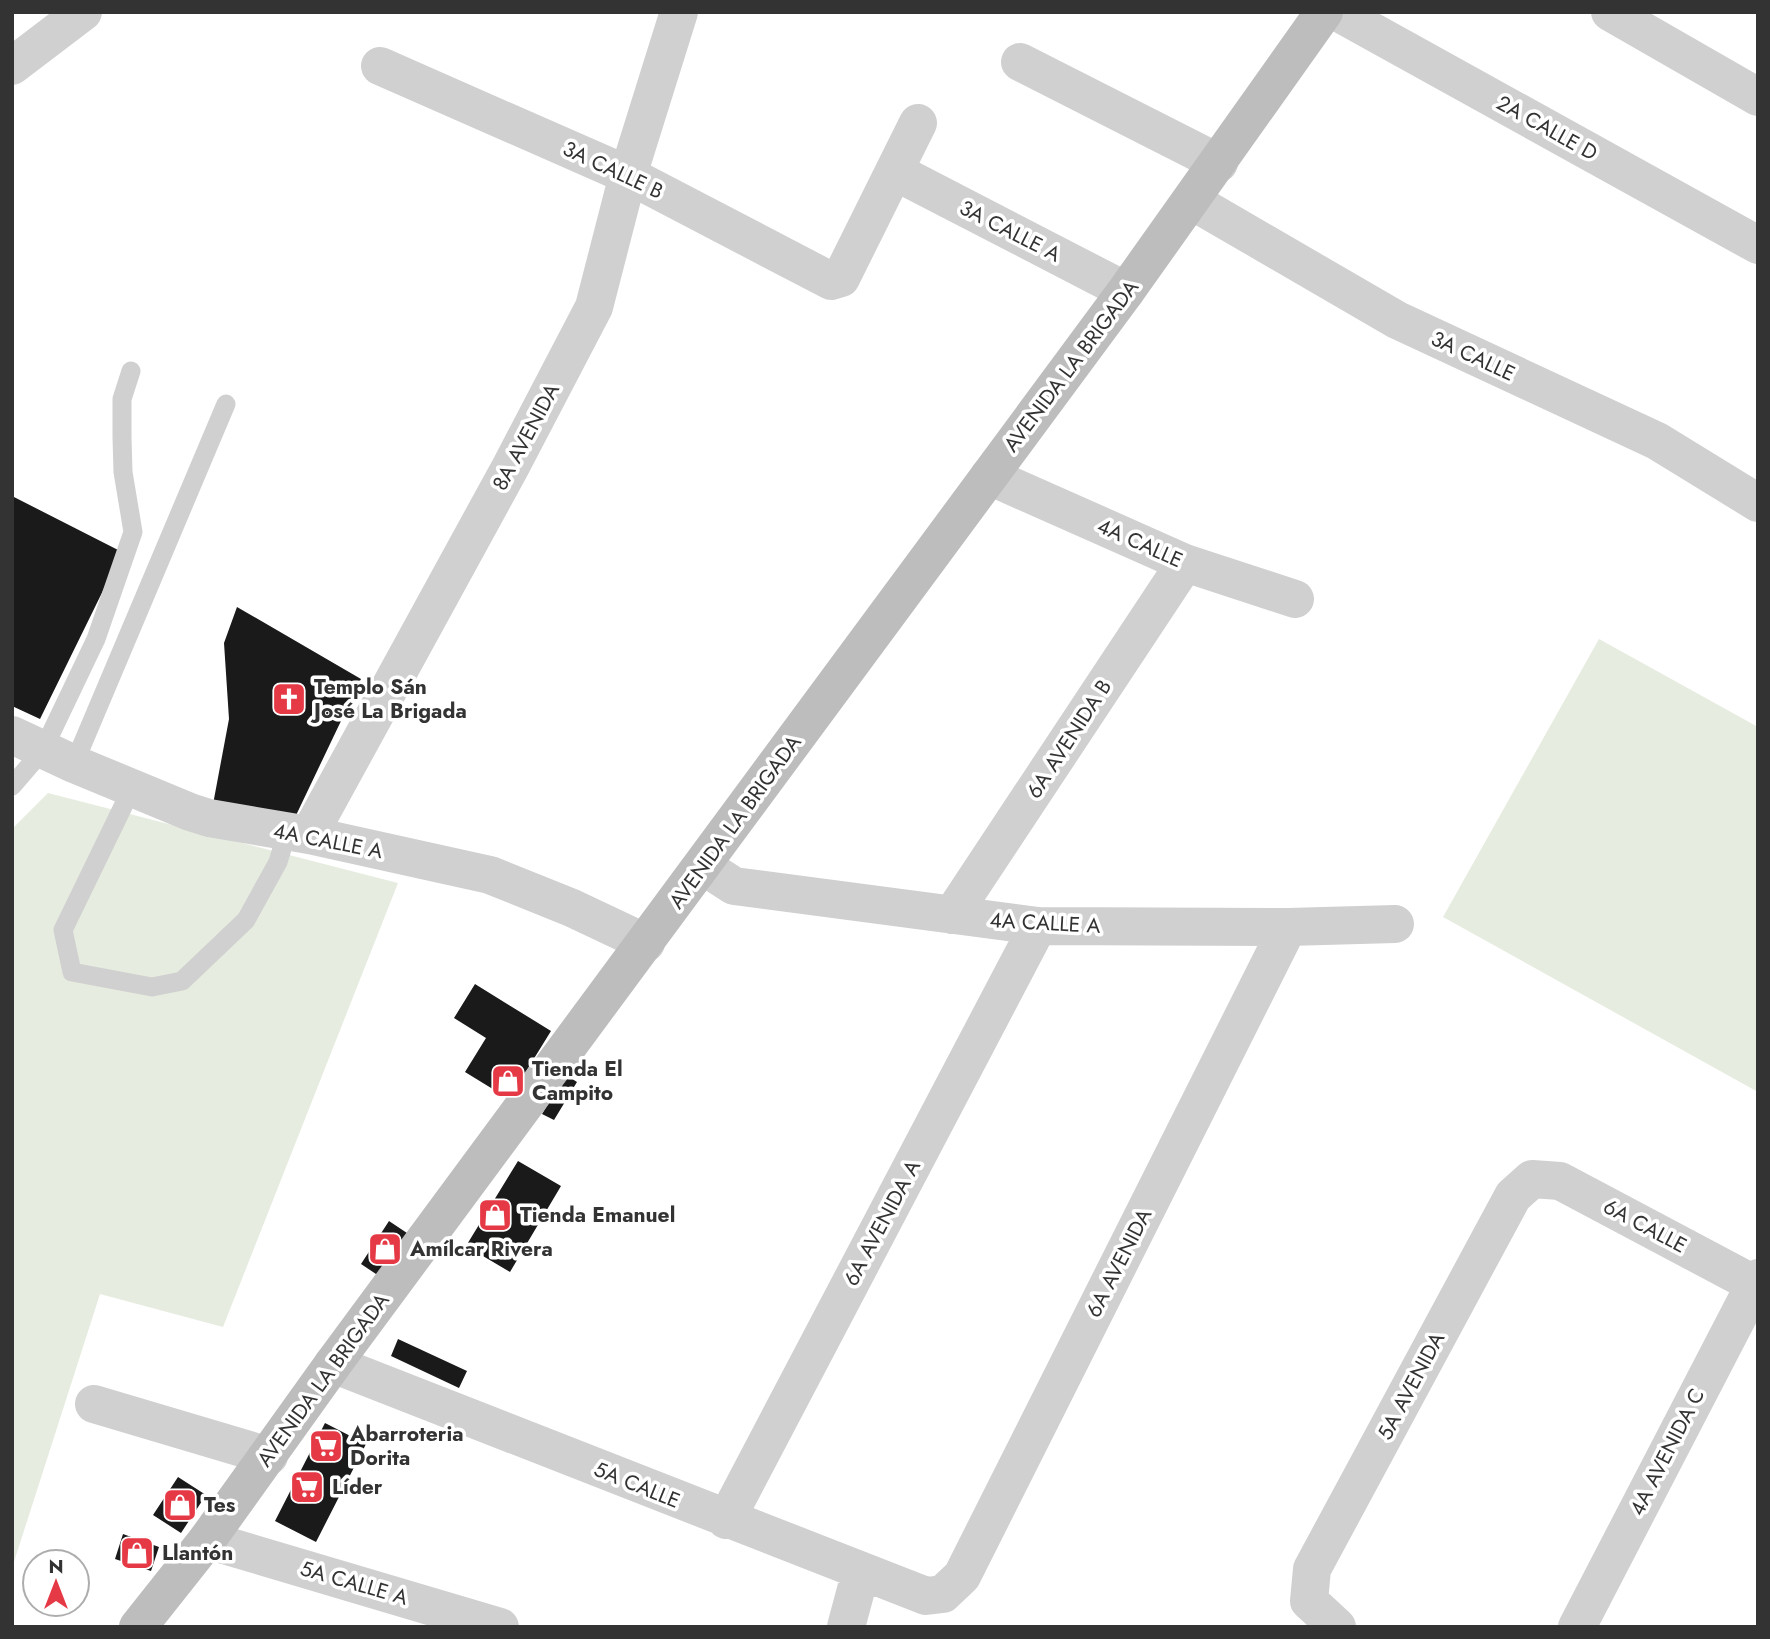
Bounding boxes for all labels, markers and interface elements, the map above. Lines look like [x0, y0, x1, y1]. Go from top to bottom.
street label: 2A CALLE D [1491, 88, 1603, 168]
street label: 3A CALLE B [558, 134, 668, 206]
street label: 3A CALLE A [954, 193, 1066, 269]
street label: AVENIDA LA BRIGADA [996, 274, 1146, 458]
street label: 3A CALLE [1426, 323, 1520, 389]
street label: 8A AVENIDA [485, 378, 567, 496]
street label: 4A CALLE [1092, 511, 1188, 575]
place label: Templo Sán José La Brigada [310, 672, 467, 726]
street label: 6A AVENIDA B [1019, 674, 1119, 804]
church icon: Templo Sán José La Brigada [270, 680, 308, 718]
street label: AVENIDA LA BRIGADA [662, 729, 808, 915]
street label: 4A CALLE A [271, 816, 385, 866]
street label: 4A CALLE A [989, 905, 1101, 941]
place label: Tienda El Campito [532, 1054, 623, 1108]
shop icon: Tienda El Campito [489, 1062, 527, 1100]
street label: 6A AVENIDA A [836, 1155, 928, 1291]
street label: 6A CALLE [1598, 1191, 1692, 1261]
shop icon: Tienda Emanuel [476, 1196, 514, 1234]
place label: Tienda Emanuel [520, 1200, 675, 1230]
street label: 6A AVENIDA [1079, 1203, 1159, 1323]
shop icon: Amílcar Rivera [366, 1230, 404, 1268]
place label: Amílcar Rivera [409, 1234, 553, 1264]
street label: AVENIDA LA BRIGADA [250, 1287, 396, 1473]
street label: 5A AVENIDA [1370, 1327, 1452, 1445]
street label: 4A AVENIDA C [1622, 1383, 1712, 1521]
place label: Abarroteria Dorita [349, 1419, 464, 1473]
supermarket icon: Abarroteria Dorita [307, 1427, 345, 1465]
street label: 5A CALLE [589, 1454, 685, 1516]
supermarket icon: Líder [288, 1468, 326, 1506]
place label: Líder [332, 1472, 383, 1502]
shop icon: Tes [161, 1486, 199, 1524]
place label: Tes [204, 1490, 236, 1520]
shop icon: Llantón [118, 1534, 156, 1572]
place label: Llantón [162, 1538, 233, 1568]
north arrow [21, 1548, 91, 1618]
text: N [48, 1553, 64, 1580]
street label: 5A CALLE A [297, 1553, 411, 1613]

